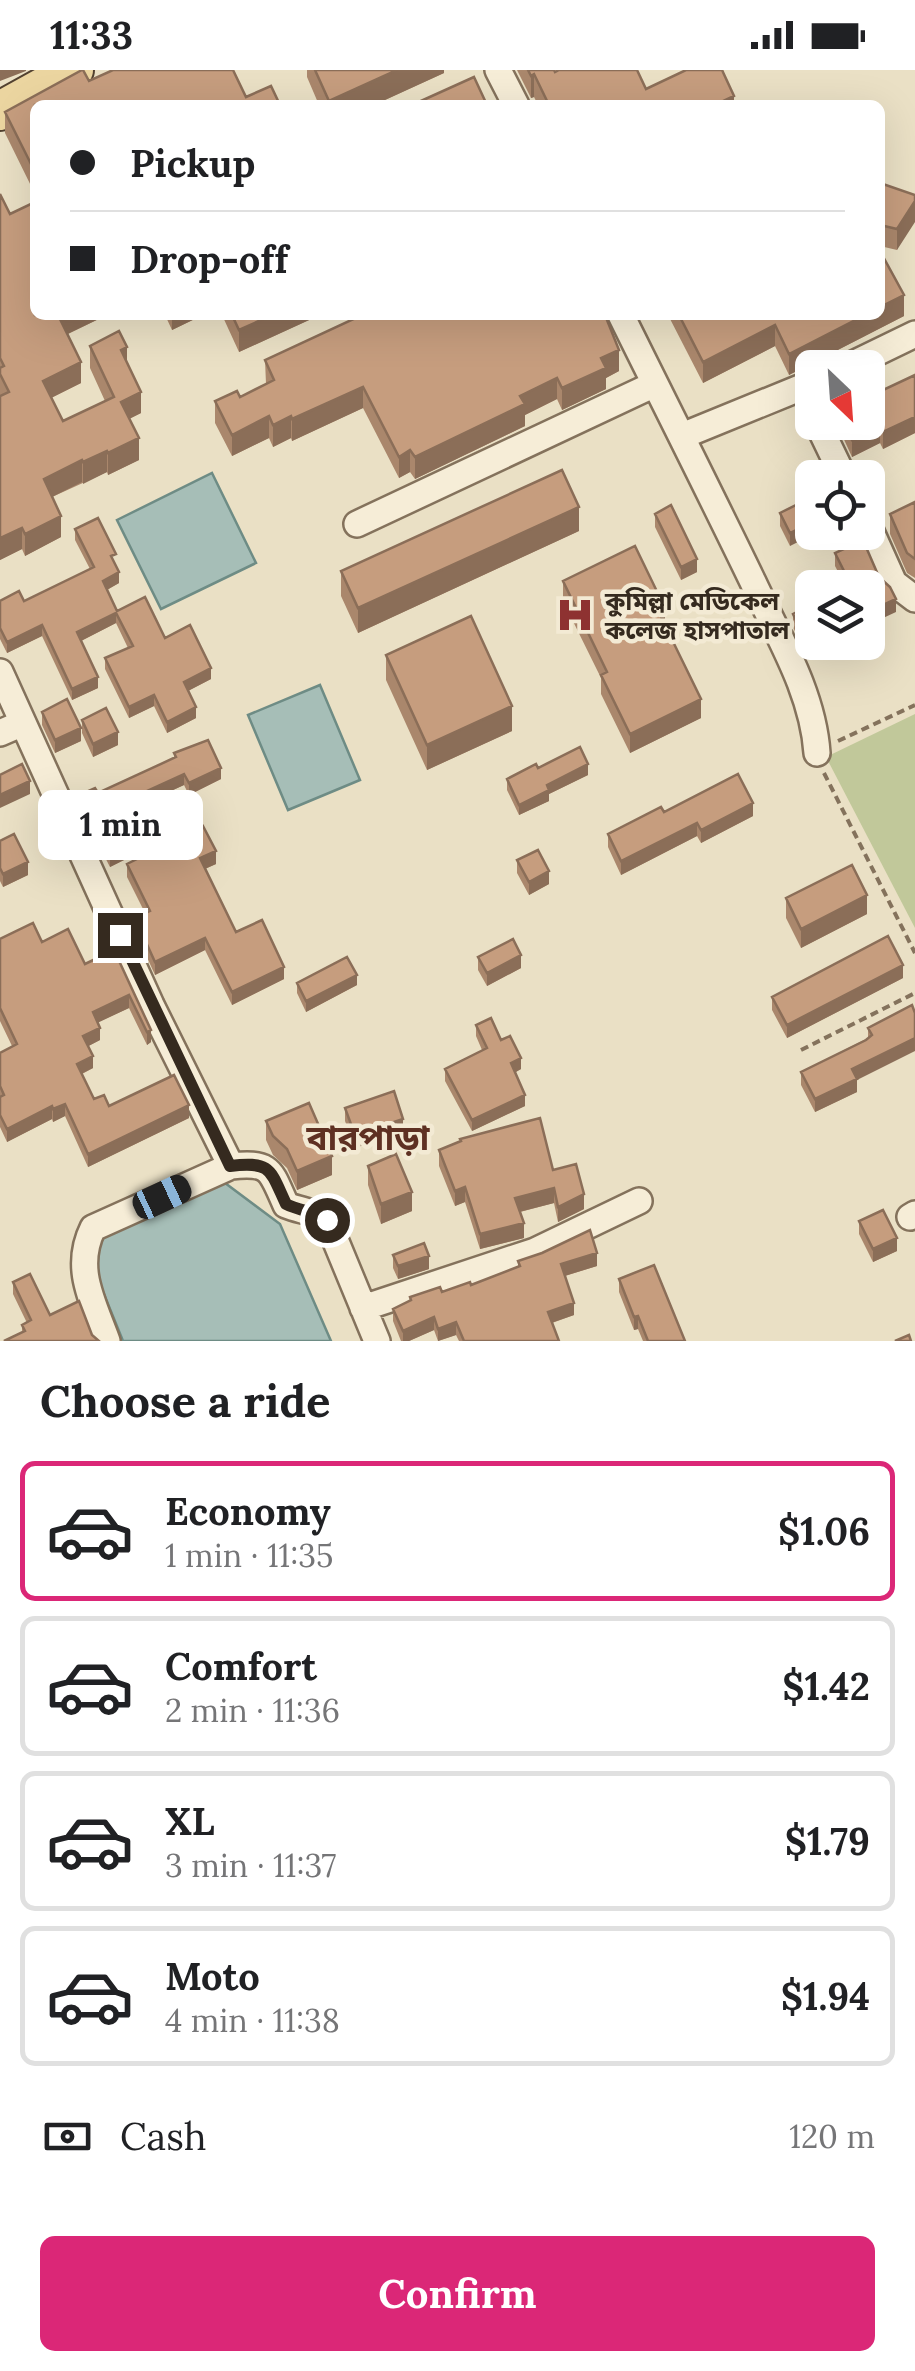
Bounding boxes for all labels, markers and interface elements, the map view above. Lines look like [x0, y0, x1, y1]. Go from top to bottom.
text: 11:33 [50, 11, 133, 59]
text: Pickup [130, 139, 255, 187]
text: Drop-off [130, 235, 288, 283]
north arrow [795, 350, 885, 440]
map controls [795, 350, 885, 660]
button: locate [795, 460, 885, 550]
button: layers [795, 570, 885, 660]
place label: কুমিল্লা মেডিকেল কলেজ হাসপাতাল [604, 585, 791, 646]
hospital icon: কুমিল্লা মেডিকেল কলেজ হাসপাতাল [554, 594, 596, 636]
callout: 1 min [38, 790, 202, 860]
text: 1 min [80, 804, 161, 845]
route end [98, 913, 143, 958]
district label: বারপাড়া [306, 1115, 431, 1160]
car [128, 1171, 196, 1223]
route start [305, 1198, 350, 1243]
text: Choose a ride [40, 1372, 330, 1429]
icon: car [45, 1486, 135, 1576]
text: Economy [165, 1487, 331, 1535]
text: $1.06 [778, 1507, 870, 1555]
text: 1 min · 11:35 [165, 1535, 333, 1576]
icon: car [45, 1641, 135, 1731]
text: Comfort [165, 1642, 317, 1690]
text: $1.42 [782, 1662, 870, 1710]
text: 2 min · 11:36 [165, 1690, 340, 1731]
icon: car [45, 1796, 135, 1886]
text: XL [165, 1797, 215, 1845]
text: $1.79 [785, 1817, 870, 1865]
text: 3 min · 11:37 [165, 1845, 336, 1886]
icon: car [45, 1951, 135, 2041]
text: Moto [165, 1952, 260, 2000]
text: $1.94 [781, 1972, 870, 2020]
text: 4 min · 11:38 [165, 2000, 340, 2041]
icon: cash [40, 2109, 95, 2164]
text: Cash [120, 2112, 207, 2160]
text: 120 m [789, 2116, 875, 2157]
button: Confirm [40, 2236, 875, 2351]

